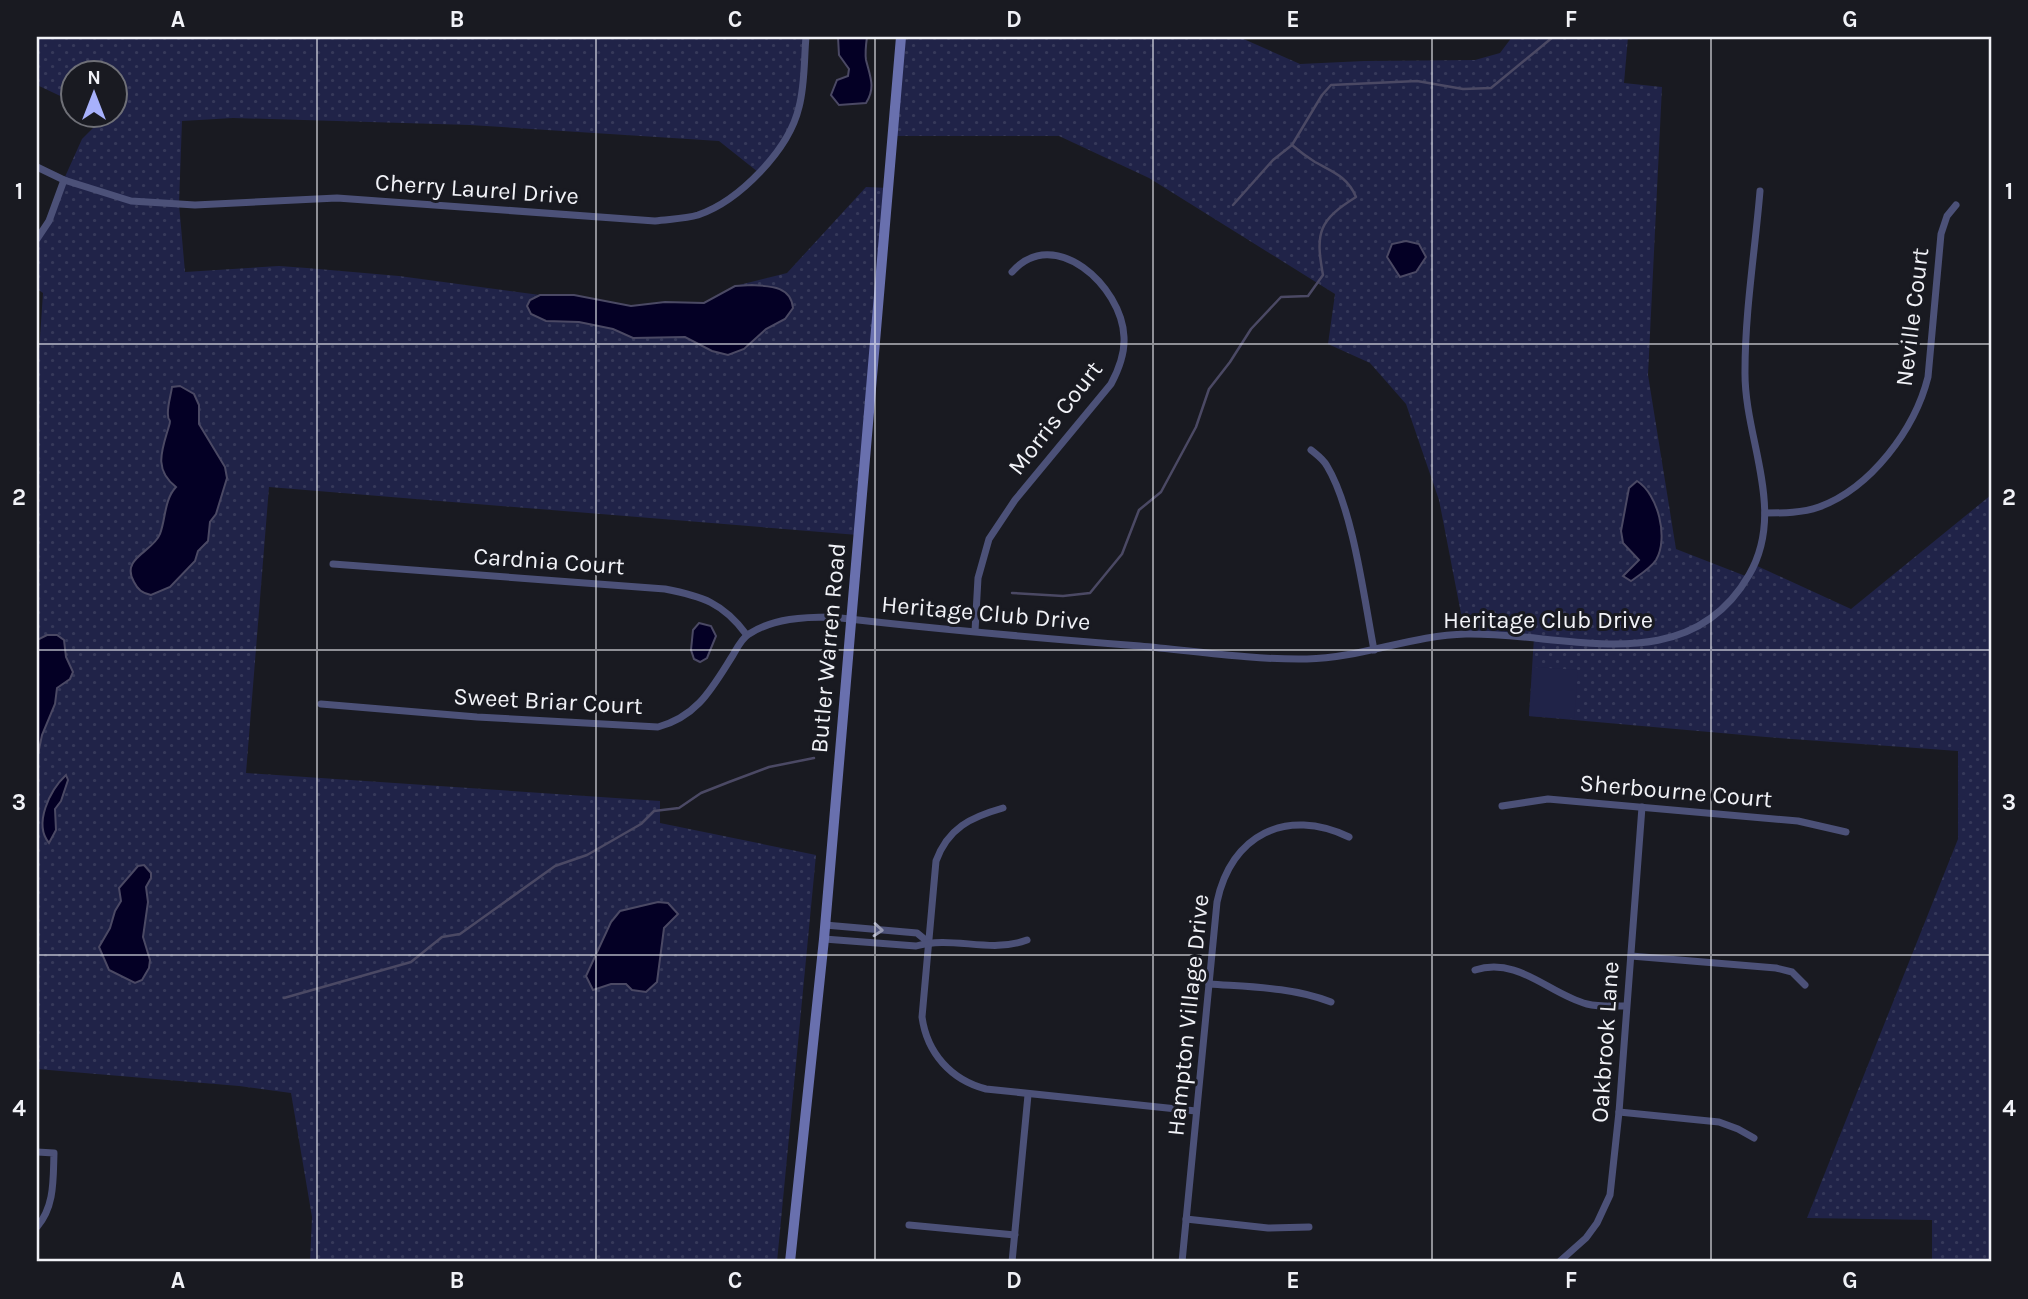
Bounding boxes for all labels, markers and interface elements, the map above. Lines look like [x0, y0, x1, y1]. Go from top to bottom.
text: A [171, 6, 185, 33]
text: B [450, 6, 464, 33]
text: C [728, 6, 742, 33]
text: D [1006, 6, 1022, 33]
text: E [1286, 6, 1300, 33]
text: F [1565, 6, 1577, 33]
text: G [1842, 6, 1858, 33]
north arrow [60, 60, 130, 130]
text: N [87, 67, 101, 89]
street label: Cherry Laurel Drive [374, 168, 580, 210]
text: 1 [15, 178, 23, 205]
text: 1 [2005, 178, 2013, 205]
street label: Neville Court [1890, 246, 1934, 388]
street label: Morris Court [1002, 356, 1108, 480]
text: 2 [12, 484, 26, 511]
text: 2 [2002, 484, 2016, 511]
street label: Cardnia Court [472, 542, 626, 580]
street label: Butler Warren Road [805, 542, 851, 754]
street label: Heritage Club Drive [880, 590, 1092, 636]
street label: Heritage Club Drive [1443, 606, 1653, 634]
street label: Sweet Briar Court [453, 682, 643, 720]
street label: Sherbourne Court [1579, 769, 1773, 813]
text: 3 [12, 789, 26, 816]
text: 3 [2002, 789, 2016, 816]
street label: Hampton Village Drive [1161, 893, 1215, 1137]
one-way arrow [873, 922, 884, 937]
street label: Oakbrook Lane [1585, 960, 1625, 1124]
text: 4 [12, 1095, 26, 1122]
text: 4 [2002, 1095, 2016, 1122]
text: A [171, 1267, 185, 1294]
text: B [450, 1267, 464, 1294]
text: C [728, 1267, 742, 1294]
text: D [1006, 1267, 1022, 1294]
text: E [1286, 1267, 1300, 1294]
text: F [1565, 1267, 1577, 1294]
text: G [1842, 1267, 1858, 1294]

